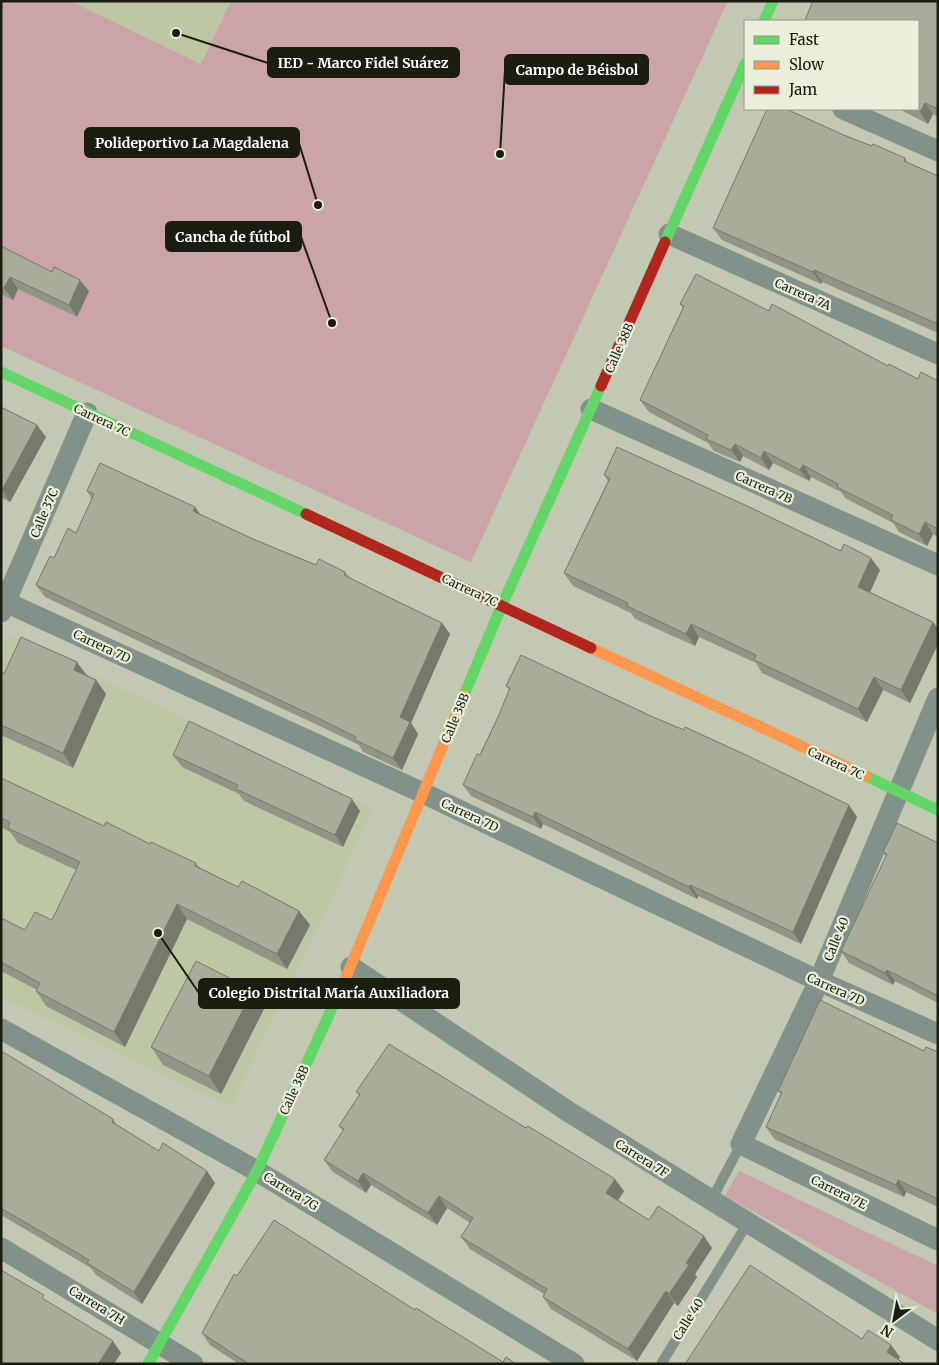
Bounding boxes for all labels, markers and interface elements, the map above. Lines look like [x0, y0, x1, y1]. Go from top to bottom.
legend [744, 20, 919, 110]
text: Fast [789, 30, 819, 49]
callout: IED - Marco Fidel Suárez [268, 48, 459, 77]
text: IED - Marco Fidel Suárez [277, 54, 449, 72]
callout: Campo de Béisbol [505, 55, 648, 84]
text: Slow [789, 55, 824, 74]
text: Campo de Béisbol [516, 61, 639, 79]
text: Jam [788, 80, 817, 99]
callout: Polideportivo La Magdalena [85, 128, 299, 157]
text: Polideportivo La Magdalena [95, 134, 289, 152]
callout: Cancha de fútbol [166, 222, 301, 251]
text: Cancha de fútbol [175, 228, 291, 246]
street label: Carrera 7A [773, 275, 834, 313]
street label: Calle 38B [601, 321, 637, 375]
street label: Carrera 7C [72, 400, 133, 440]
street label: Carrera 7B [733, 468, 795, 506]
street label: Calle 37C [27, 486, 61, 540]
street label: Carrera 7C [440, 570, 501, 610]
street label: Carrera 7D [71, 626, 133, 666]
street label: Calle 38B [438, 691, 472, 745]
street label: Carrera 7C [806, 743, 867, 783]
street label: Carrera 7D [439, 795, 501, 835]
street label: Calle 40 [820, 915, 852, 963]
street label: Carrera 7D [805, 970, 867, 1008]
callout: Colegio Distrital María Auxiliadora [199, 979, 459, 1008]
text: Colegio Distrital María Auxiliadora [209, 984, 449, 1002]
street label: Calle 38B [276, 1063, 312, 1117]
street label: Carrera 7F [613, 1136, 672, 1181]
street label: Carrera 7G [261, 1169, 321, 1213]
street label: Carrera 7E [809, 1172, 870, 1212]
street label: Carrera 7H [66, 1283, 128, 1328]
street label: Calle 40 [669, 1295, 707, 1342]
north arrow [869, 1295, 919, 1345]
text: N [878, 1320, 897, 1342]

